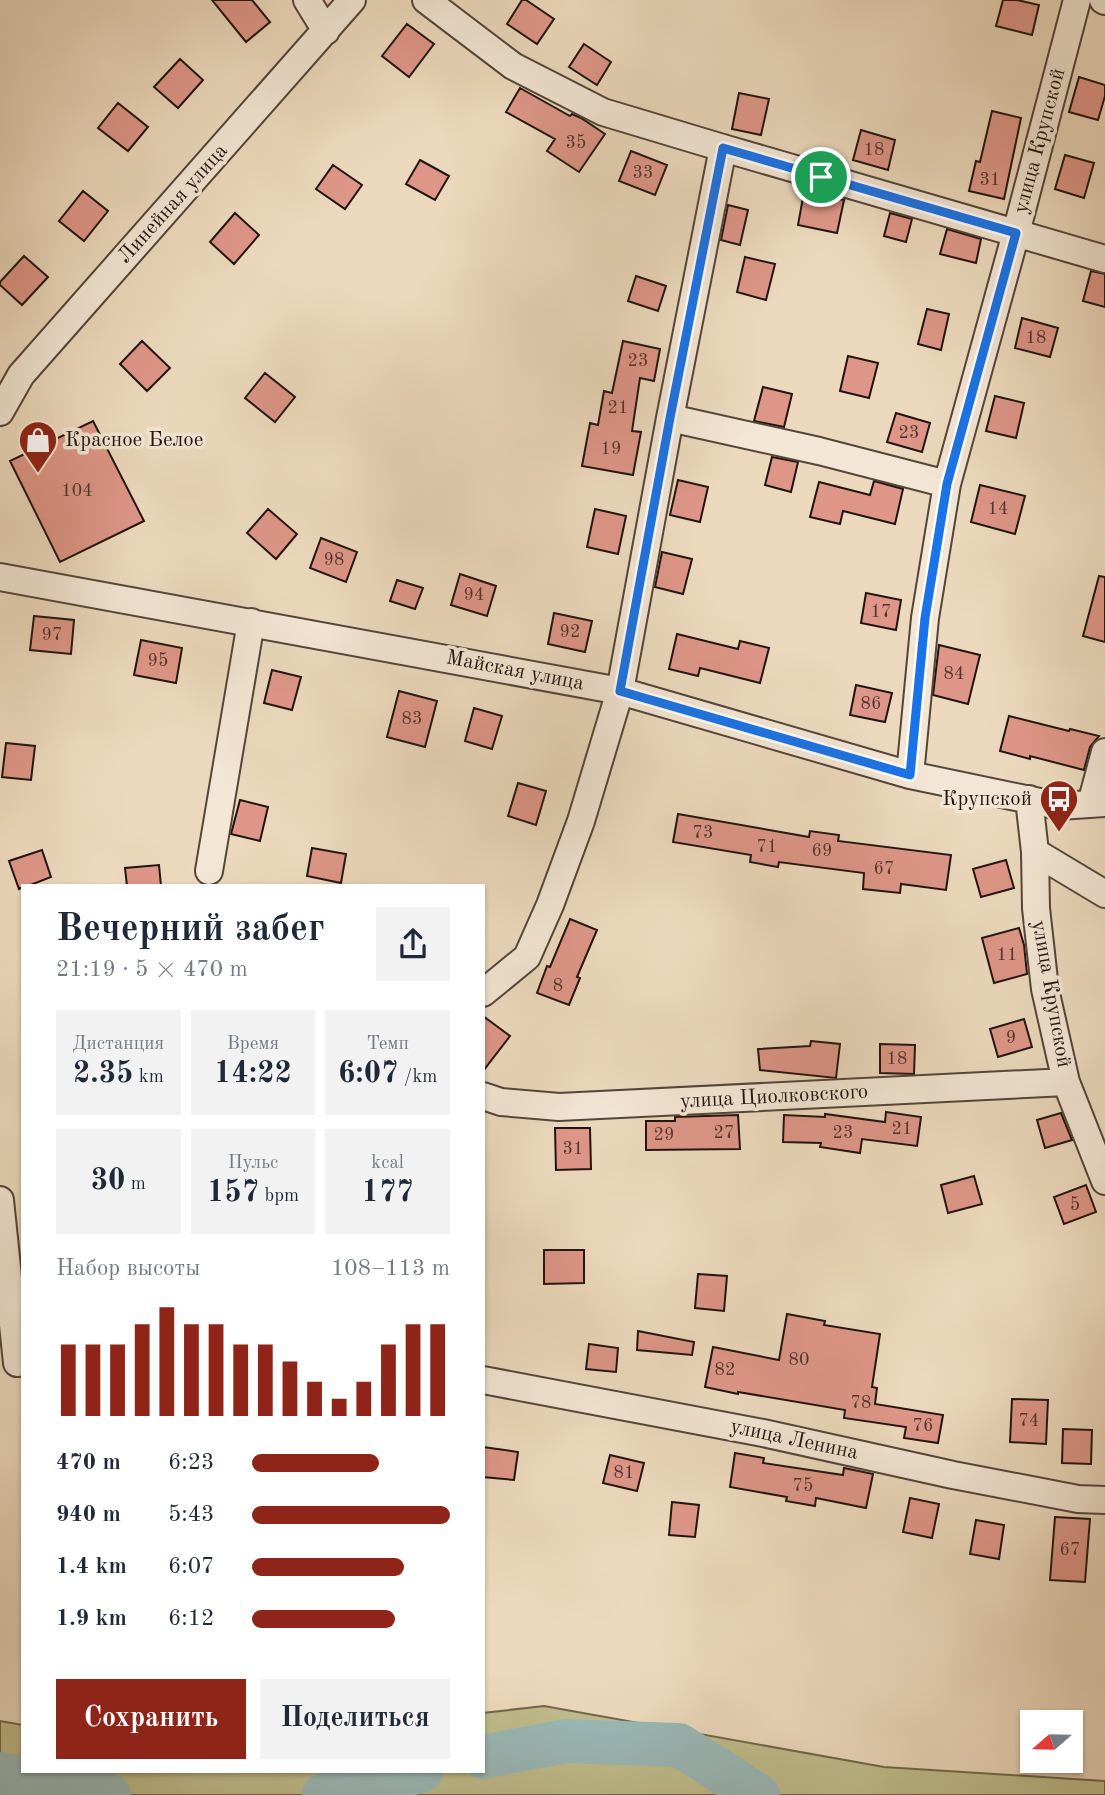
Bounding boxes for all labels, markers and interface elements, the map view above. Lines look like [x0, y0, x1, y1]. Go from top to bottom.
street label: улица Крупской [1011, 66, 1069, 216]
house number: 35 [566, 134, 586, 152]
street label: Линейная улица [114, 140, 232, 268]
house number: 18 [864, 141, 884, 159]
pin [791, 147, 851, 207]
icon: arrive [802, 158, 840, 196]
house number: 33 [633, 164, 653, 182]
house number: 31 [980, 171, 1000, 189]
house number: 18 [1026, 329, 1046, 347]
house number: 23 [628, 352, 648, 370]
house number: 21 [608, 399, 628, 417]
shop icon: Красное Белое [17, 419, 59, 474]
house number: 23 [899, 424, 919, 442]
place label: Красное Белое [65, 430, 203, 451]
house number: 19 [601, 440, 621, 458]
house number: 104 [61, 482, 93, 500]
house number: 14 [988, 500, 1008, 518]
house number: 98 [324, 551, 344, 569]
house number: 94 [464, 586, 484, 604]
house number: 17 [871, 603, 891, 621]
house number: 92 [560, 623, 580, 641]
house number: 97 [42, 626, 62, 644]
street label: Майская улица [444, 647, 586, 695]
house number: 95 [148, 652, 168, 670]
house number: 84 [944, 665, 964, 683]
house number: 86 [861, 695, 881, 713]
house number: 83 [402, 710, 422, 728]
bus stop icon: Крупской [1038, 778, 1080, 833]
place label: Крупской [942, 789, 1032, 810]
house number: 73 [693, 824, 713, 842]
house number: 71 [757, 838, 777, 856]
house number: 69 [812, 842, 832, 860]
house number: 67 [874, 860, 894, 878]
button: share [376, 907, 450, 981]
text: Вечерний забег [56, 911, 325, 949]
street label: улица Крупской [1028, 919, 1074, 1069]
house number: 11 [997, 946, 1017, 964]
text: 21:19 · 5 × 470 m [56, 958, 248, 981]
house number: 8 [553, 977, 563, 995]
house number: 9 [1006, 1029, 1016, 1047]
text: Дистанция [72, 1035, 164, 1054]
text: Время [227, 1035, 279, 1054]
text: Темп [366, 1035, 409, 1054]
house number: 18 [887, 1050, 907, 1068]
text: 2.35 [73, 1059, 133, 1089]
text: 14:22 [214, 1059, 292, 1089]
text: 6:07 [338, 1059, 399, 1089]
text: km [133, 1068, 164, 1087]
text: /km [399, 1068, 437, 1087]
street label: улица Циолковского [679, 1082, 869, 1112]
house number: 21 [892, 1120, 912, 1138]
house number: 27 [714, 1124, 734, 1142]
house number: 23 [833, 1124, 853, 1142]
house number: 29 [654, 1126, 674, 1144]
house number: 31 [563, 1140, 583, 1158]
text: Пульс [228, 1154, 278, 1173]
text: kcal [371, 1154, 404, 1173]
text: 30 [91, 1166, 126, 1196]
text: m [126, 1175, 146, 1194]
text: 157 [207, 1178, 259, 1208]
text: 177 [362, 1178, 414, 1208]
text: bpm [259, 1187, 299, 1206]
house number: 5 [1070, 1196, 1080, 1214]
text: Набор высоты [56, 1257, 200, 1280]
text: 108–113 m [331, 1257, 450, 1280]
house number: 80 [789, 1351, 809, 1369]
house number: 82 [715, 1361, 735, 1379]
house number: 78 [851, 1394, 871, 1412]
house number: 74 [1019, 1412, 1039, 1430]
street label: улица Ленина [728, 1416, 860, 1464]
house number: 76 [913, 1417, 933, 1435]
text: 470 m [56, 1451, 121, 1474]
text: 6:23 [168, 1451, 214, 1474]
house number: 81 [614, 1464, 634, 1482]
house number: 75 [793, 1477, 813, 1495]
text: 940 m [56, 1503, 121, 1526]
text: 5:43 [168, 1503, 214, 1526]
house number: 67 [1060, 1541, 1080, 1559]
text: 1.4 km [56, 1555, 127, 1578]
text: 6:07 [168, 1555, 214, 1578]
text: 1.9 km [56, 1607, 127, 1630]
text: 6:12 [168, 1607, 214, 1630]
button: Сохранить [56, 1679, 246, 1759]
button: Поделиться [260, 1679, 450, 1759]
north arrow [1020, 1710, 1083, 1773]
map controls [1020, 1710, 1083, 1773]

